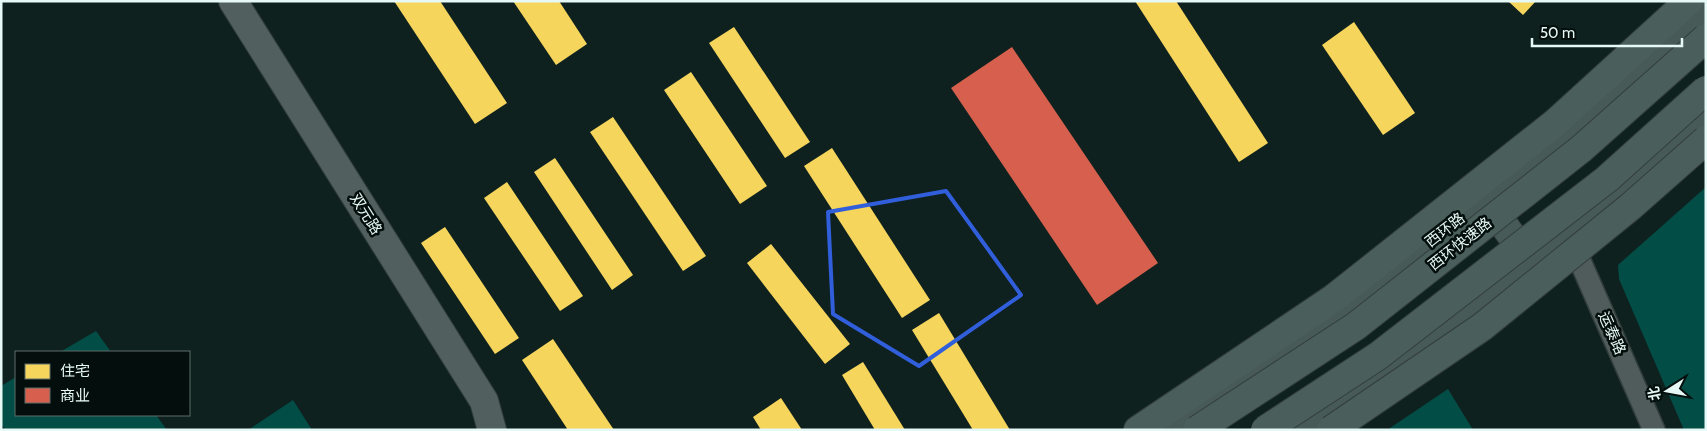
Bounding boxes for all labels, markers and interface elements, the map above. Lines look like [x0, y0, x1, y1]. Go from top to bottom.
scale bar [1532, 15, 1682, 47]
text: 50 m [1540, 24, 1575, 42]
street label: 双元路 [346, 190, 386, 238]
street label: 西环路 [1422, 209, 1468, 251]
street label: 西环快速路 [1425, 214, 1495, 274]
street label: 运泰路 [1595, 309, 1629, 357]
legend [15, 351, 190, 416]
text: 住宅 [60, 362, 90, 380]
north arrow [1642, 366, 1692, 416]
text: 北 [1644, 385, 1664, 402]
text: 商业 [60, 387, 90, 405]

